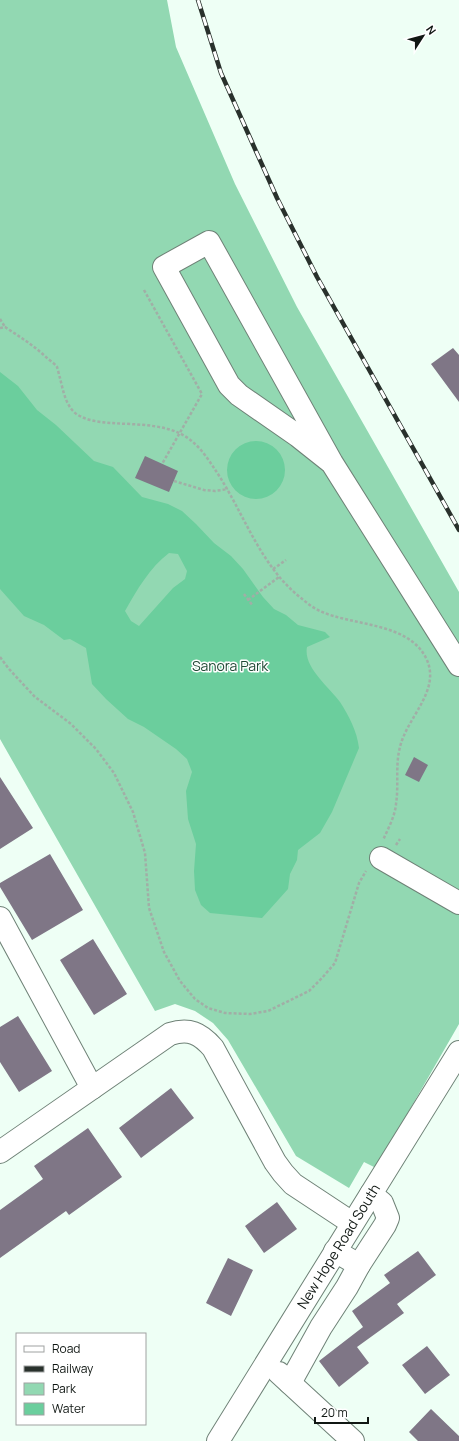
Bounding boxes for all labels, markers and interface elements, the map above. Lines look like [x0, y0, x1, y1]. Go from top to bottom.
north arrow [403, 16, 443, 56]
text: N [423, 22, 440, 38]
park label: Sanora Park [192, 656, 269, 675]
street label: New Hope Road South [292, 1180, 384, 1312]
legend [16, 1333, 146, 1425]
text: Road [52, 1340, 80, 1357]
text: Railway [52, 1360, 94, 1377]
text: Park [52, 1380, 77, 1397]
scale bar [315, 1399, 368, 1425]
text: Water [52, 1400, 86, 1417]
text: 20 m [321, 1404, 348, 1421]

